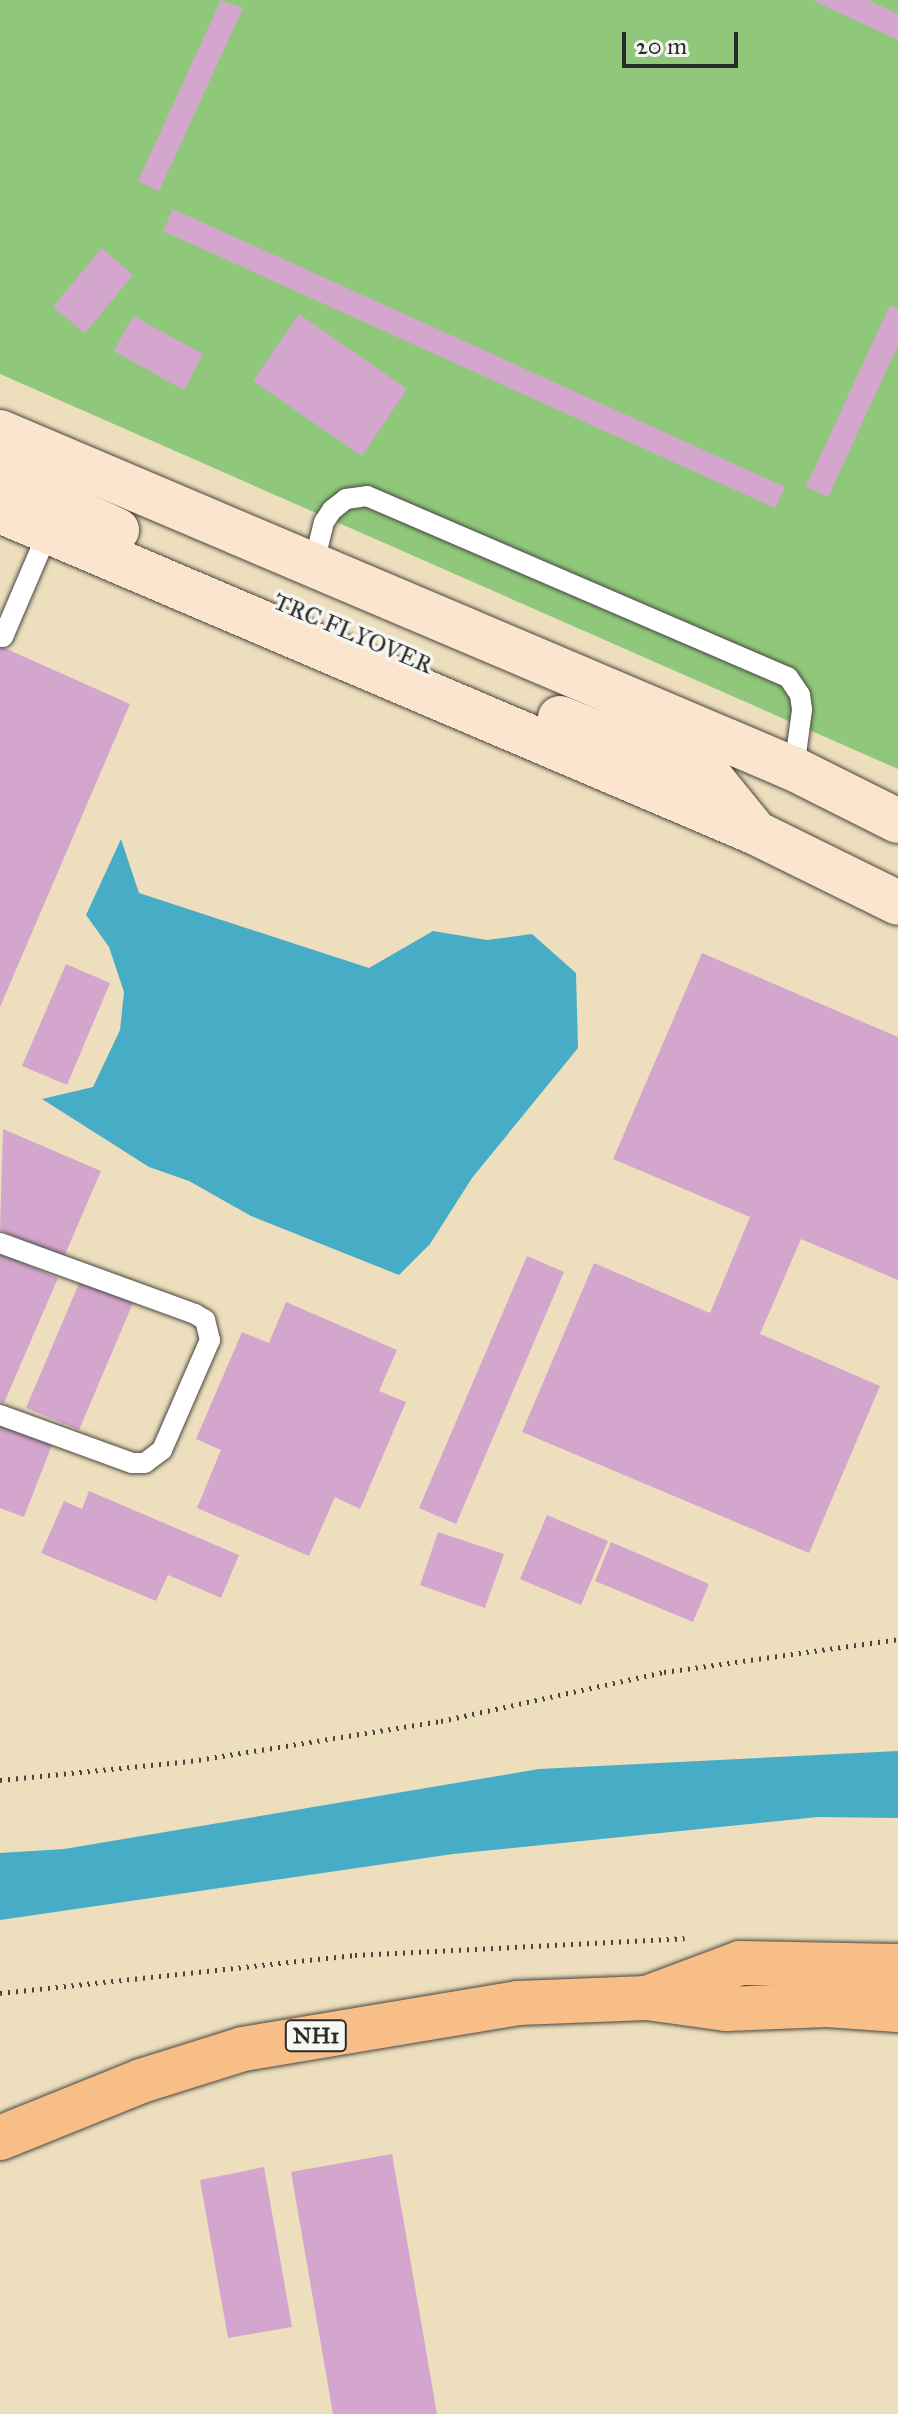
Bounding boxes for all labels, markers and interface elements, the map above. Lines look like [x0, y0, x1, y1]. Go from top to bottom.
scale bar [626, 16, 742, 66]
text: 20 m [636, 31, 687, 61]
street label: TRC FLYOVER [269, 587, 437, 681]
road number: NH1 [284, 2018, 348, 2054]

